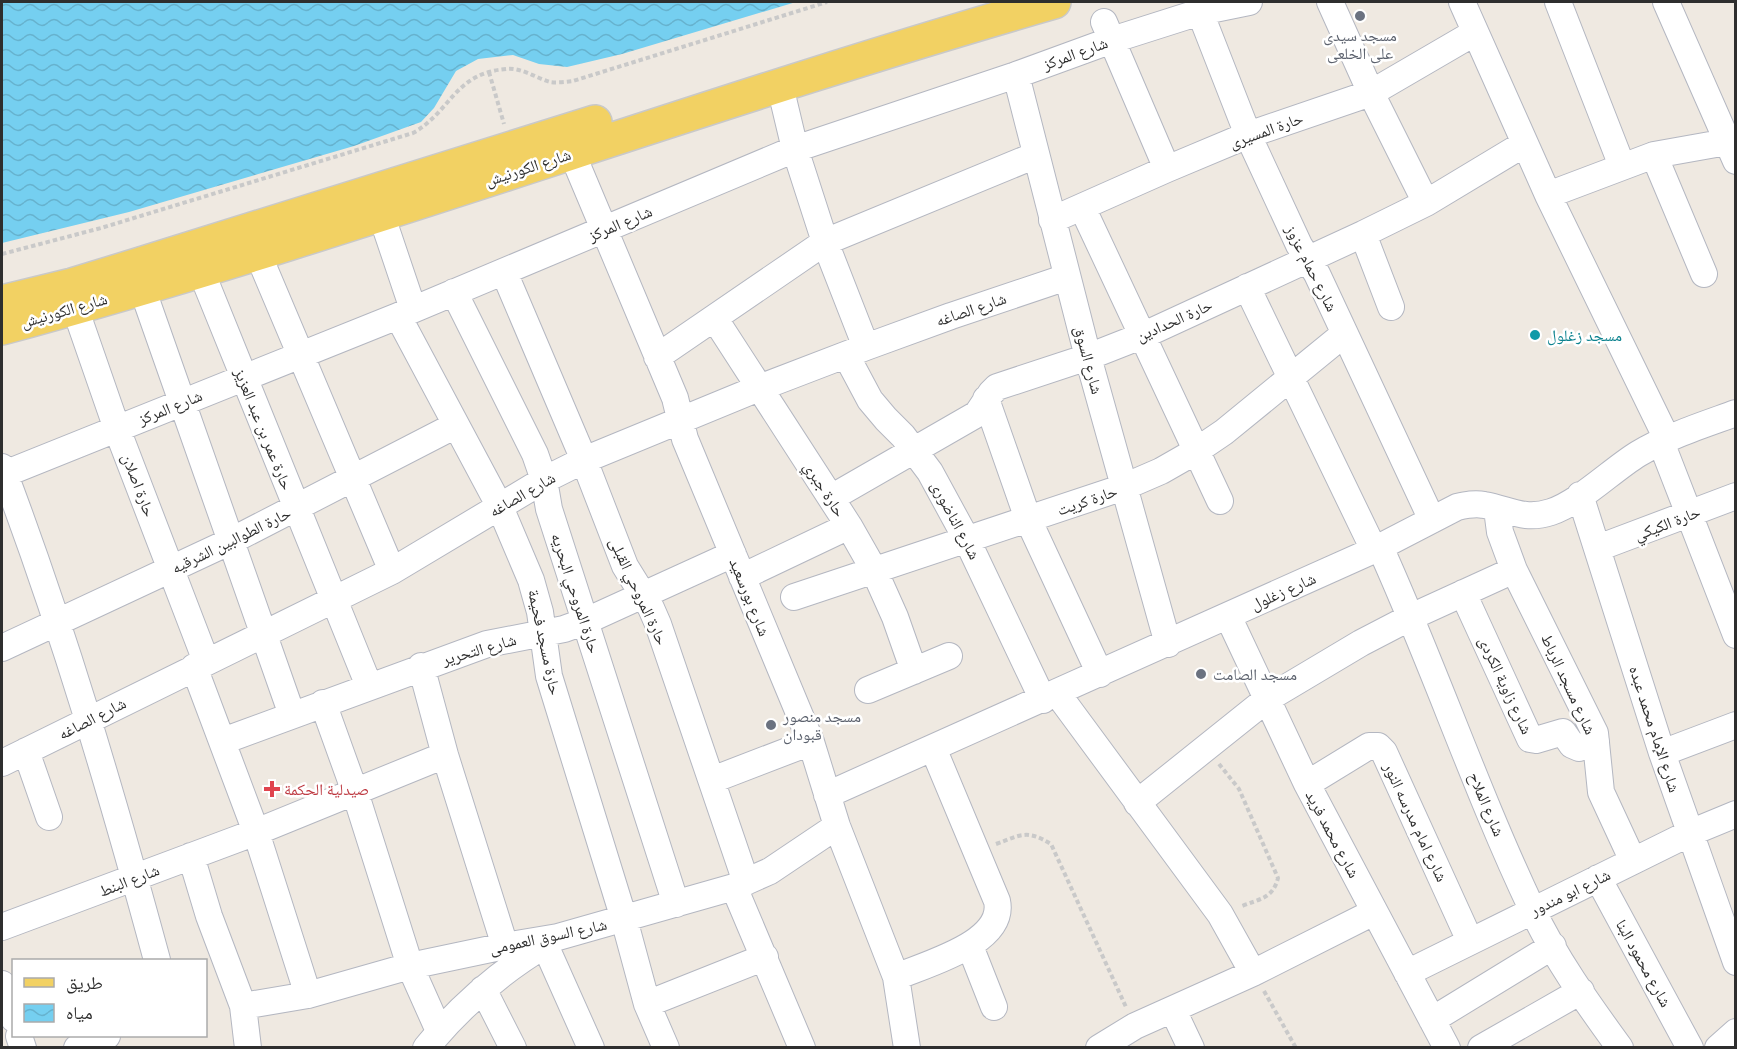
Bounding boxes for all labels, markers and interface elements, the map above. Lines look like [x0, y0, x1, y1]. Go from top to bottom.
marker: مسجد سيدى على الخلعى [1353, 9, 1367, 23]
place label: مسجد سيدى على الخلعى [1323, 25, 1397, 64]
street label: شارع المركز [1039, 32, 1111, 75]
street label: حارة المسيرى [1226, 107, 1306, 154]
street label: شارع الكورنيش [483, 144, 574, 191]
street label: شارع المركز [584, 201, 655, 247]
street label: شارع حمام عزوز [1280, 220, 1342, 315]
street label: شارع الكورنيش [19, 288, 110, 333]
street label: شارع الصاغه [933, 288, 1009, 331]
street label: حارة الحدادين [1133, 294, 1216, 347]
street label: شارع السوق [1069, 324, 1108, 397]
place label: مسجد زغلول [1547, 325, 1622, 346]
marker: مسجد زغلول [1528, 328, 1542, 342]
street label: حارة عمر بن عبد العزيز [229, 364, 298, 493]
street label: شارع المركز [134, 385, 205, 430]
street label: حارة اصلان [117, 450, 160, 520]
street label: حارة جبري [797, 458, 850, 522]
street label: شارع الصاغه [485, 467, 559, 522]
street label: شارع الناضورى [926, 477, 985, 563]
street label: حارة كريت [1054, 480, 1120, 520]
street label: حارة الكيكي [1631, 501, 1704, 548]
street label: حارة الطوالبين الشرقيه [168, 502, 294, 578]
street label: حارة المروحي البحريه [544, 530, 605, 657]
street label: حارة المروحي القبلى [603, 534, 673, 649]
street label: شارع بورسعيد [724, 555, 775, 639]
street label: شارع زغلول [1247, 568, 1319, 615]
street label: حارة مسجد فحيمة [524, 587, 566, 697]
street label: شارع التحرير [439, 629, 519, 670]
street label: شارع مسجد الرباط [1536, 631, 1601, 738]
street label: شارع زاوية الكردى [1474, 633, 1537, 738]
street label: شارع الإمام محمد عبده [1624, 663, 1685, 795]
place label: مسجد الصامت [1213, 664, 1297, 684]
marker: مسجد الصامت [1194, 667, 1208, 681]
street label: شارع الصاغه [55, 692, 130, 744]
place label: مسجد منصور قبودان [782, 706, 861, 745]
marker: مسجد منصور قبودان [764, 718, 778, 732]
street label: شارع امام مدرسه النور [1378, 758, 1452, 885]
street label: شارع الملاح [1464, 769, 1509, 840]
place label: صيدلية الحكمة [284, 779, 369, 799]
marker: صيدلية الحكمة [265, 782, 279, 796]
street label: شارع محمد فريد [1301, 787, 1364, 882]
street label: شارع البنط [96, 859, 162, 902]
street label: شارع ابو مندور [1526, 864, 1614, 921]
street label: شارع السوق العمومى [487, 914, 609, 959]
street label: شارع محمود البنا [1611, 916, 1676, 1011]
legend [12, 959, 207, 1037]
text: طريق [66, 971, 103, 994]
text: مياه [66, 1001, 93, 1024]

